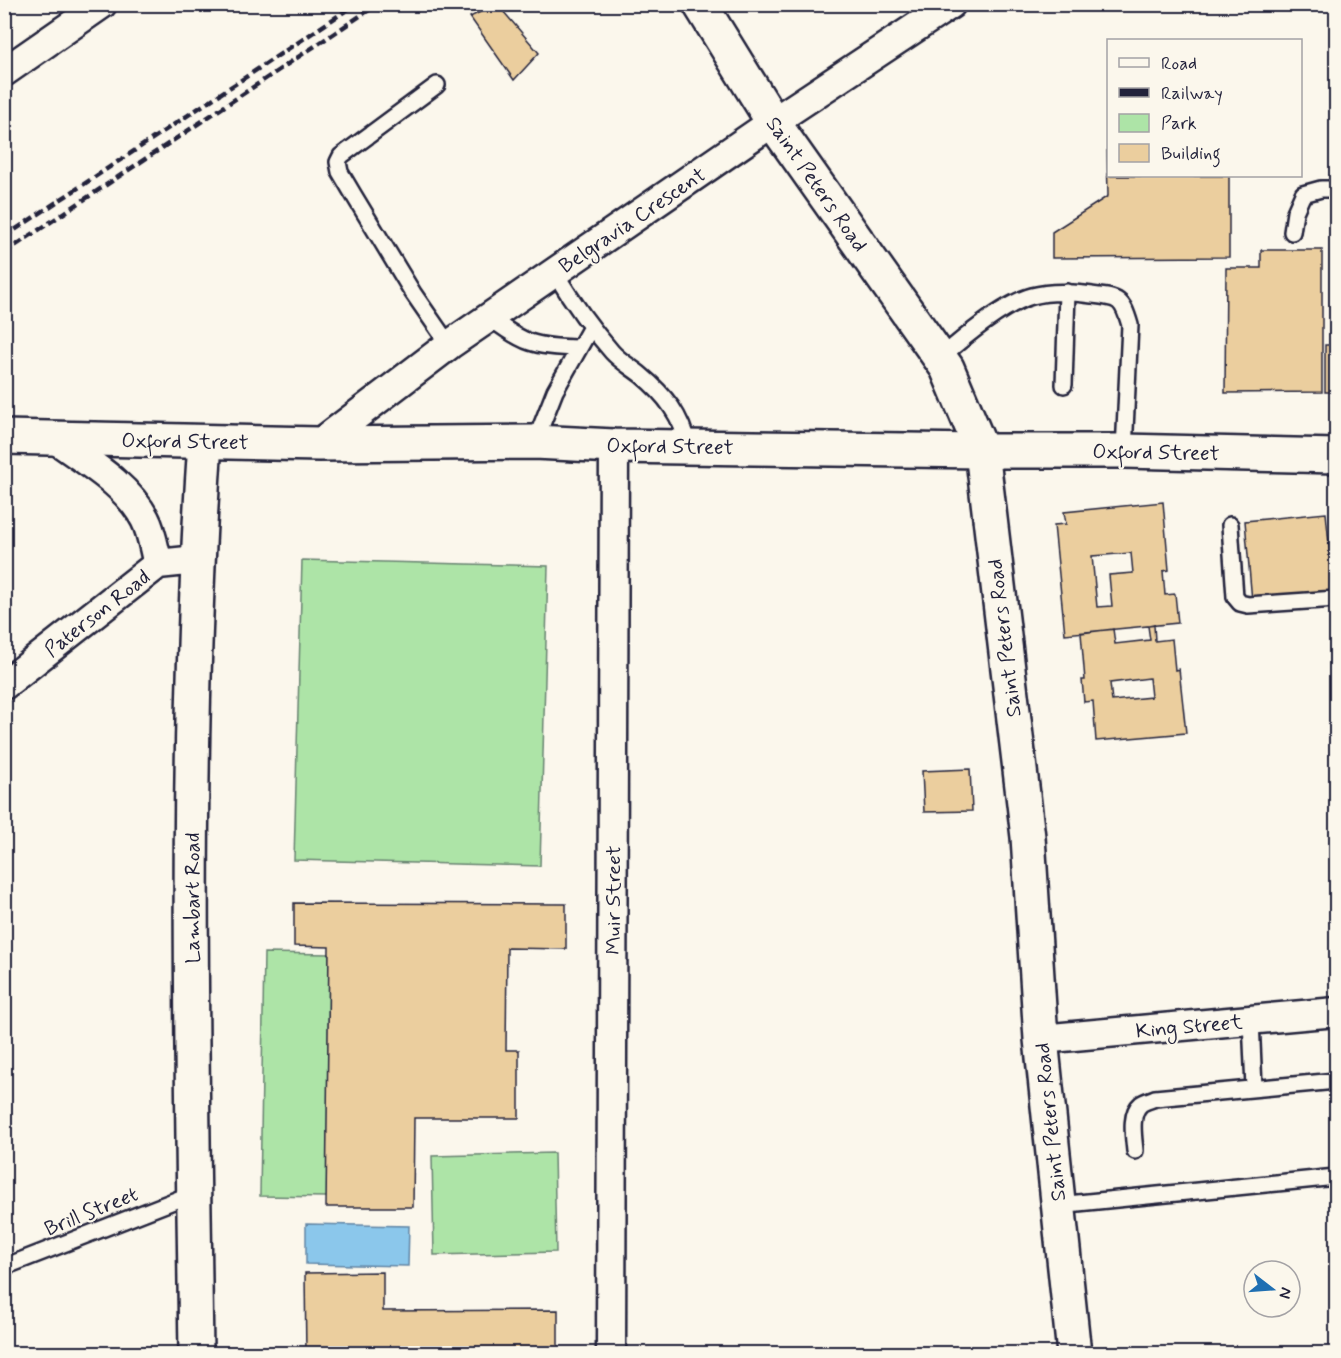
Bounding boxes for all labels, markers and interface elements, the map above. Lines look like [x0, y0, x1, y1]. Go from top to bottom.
legend [1107, 39, 1302, 177]
text: Road [1161, 52, 1197, 76]
text: Railway [1161, 82, 1223, 106]
street label: Saint Peters Road [759, 111, 873, 258]
text: Park [1161, 112, 1197, 136]
text: Building [1161, 142, 1221, 168]
street label: Belgravia Crescent [554, 161, 712, 281]
street label: Oxford Street [121, 427, 249, 459]
street label: Oxford Street [606, 432, 734, 464]
street label: Oxford Street [1092, 438, 1220, 470]
street label: Saint Peters Road [981, 557, 1029, 719]
street label: Paterson Road [39, 564, 156, 664]
street label: Lambart Road [179, 832, 207, 964]
street label: Muir Street [600, 845, 628, 955]
street label: King Street [1134, 1008, 1245, 1047]
street label: Saint Peters Road [1029, 1041, 1073, 1203]
street label: Brill Street [41, 1180, 142, 1243]
north arrow [1242, 1259, 1302, 1319]
text: N [1273, 1285, 1297, 1301]

